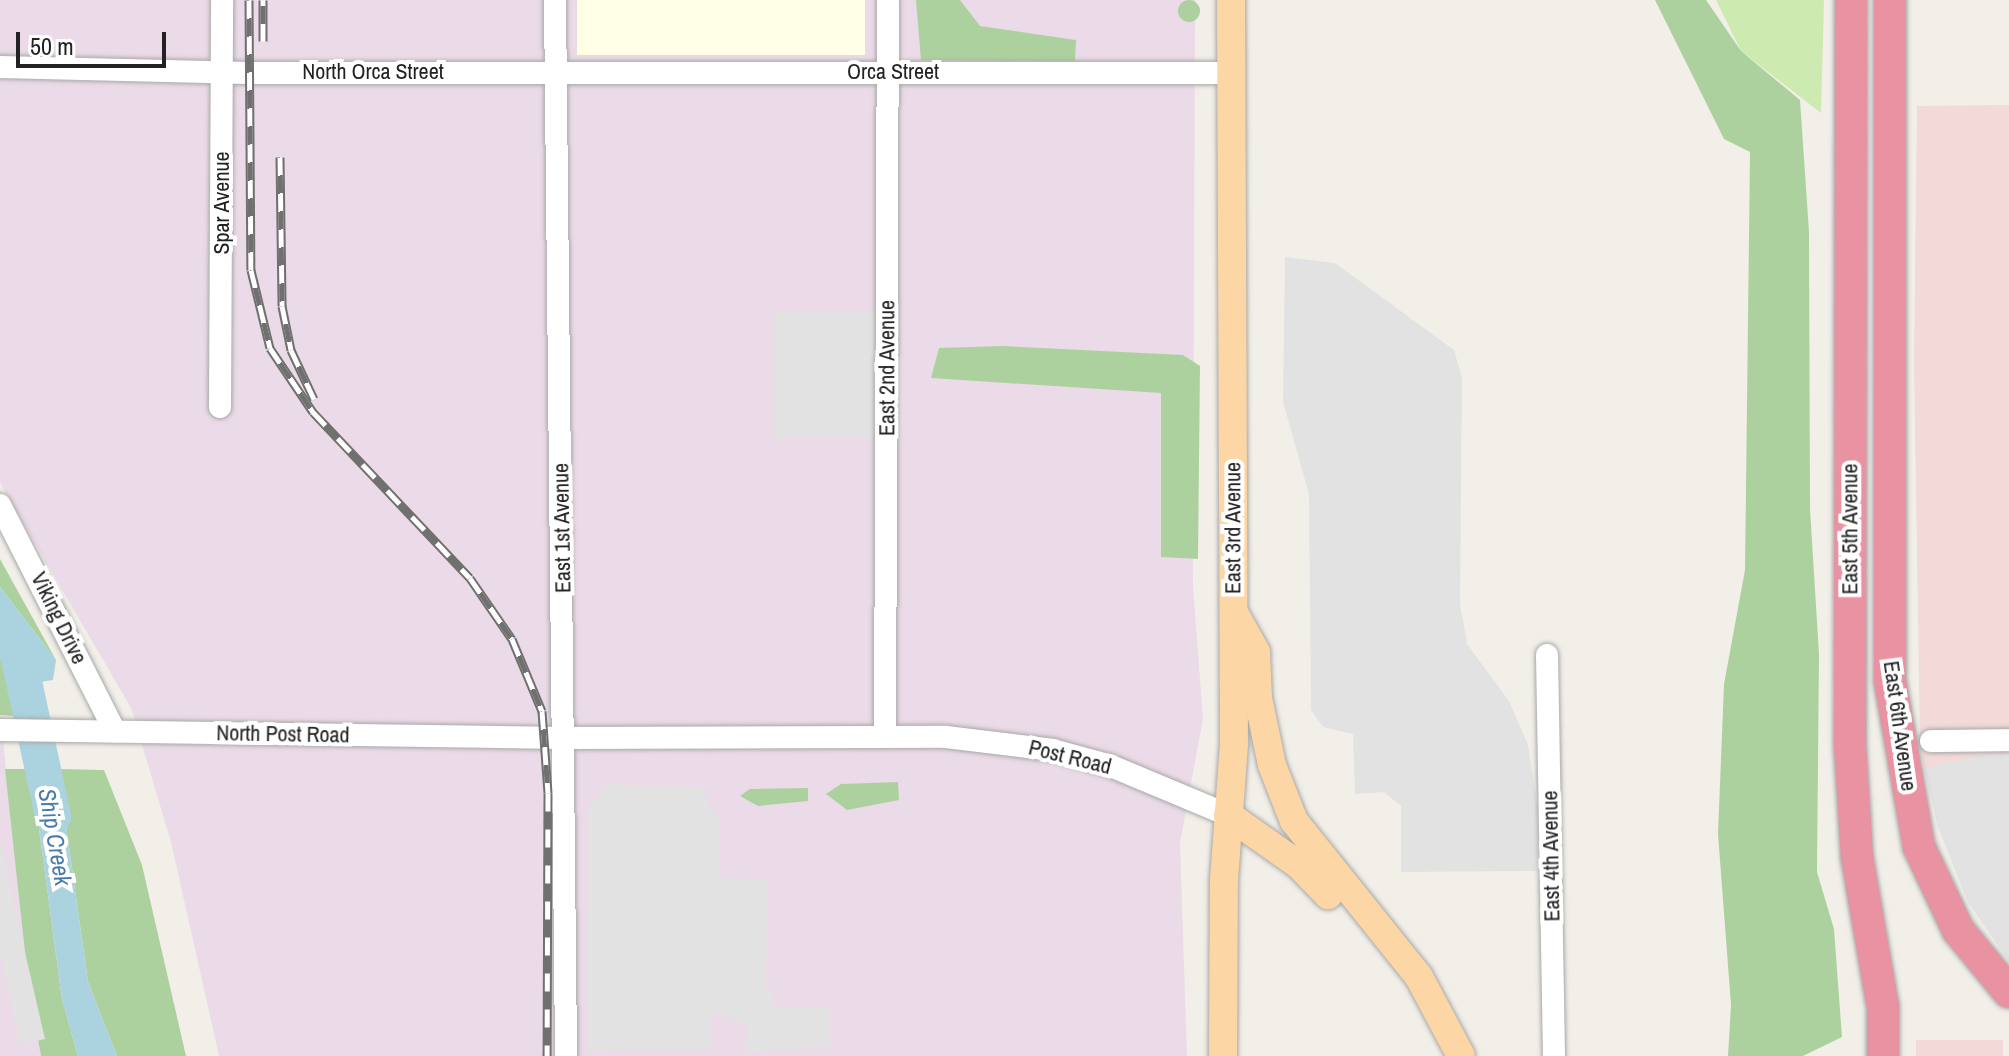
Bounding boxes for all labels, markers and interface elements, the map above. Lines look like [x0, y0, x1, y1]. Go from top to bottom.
scale bar [20, 16, 170, 66]
text: 50 m [30, 30, 74, 62]
street label: North Orca Street [302, 59, 444, 85]
street label: Orca Street [847, 59, 939, 85]
street label: Spar Avenue [209, 151, 235, 255]
street label: East 2nd Avenue [874, 299, 900, 437]
street label: East 3rd Avenue [1220, 461, 1246, 595]
street label: East 1st Avenue [548, 462, 576, 594]
street label: East 5th Avenue [1837, 463, 1863, 595]
street label: Viking Drive [25, 568, 93, 668]
street label: East 6th Avenue [1878, 659, 1922, 793]
street label: North Post Road [216, 720, 350, 748]
street label: Post Road [1026, 734, 1114, 780]
water label: Ship Creek [32, 786, 78, 888]
street label: East 4th Avenue [1537, 790, 1565, 922]

